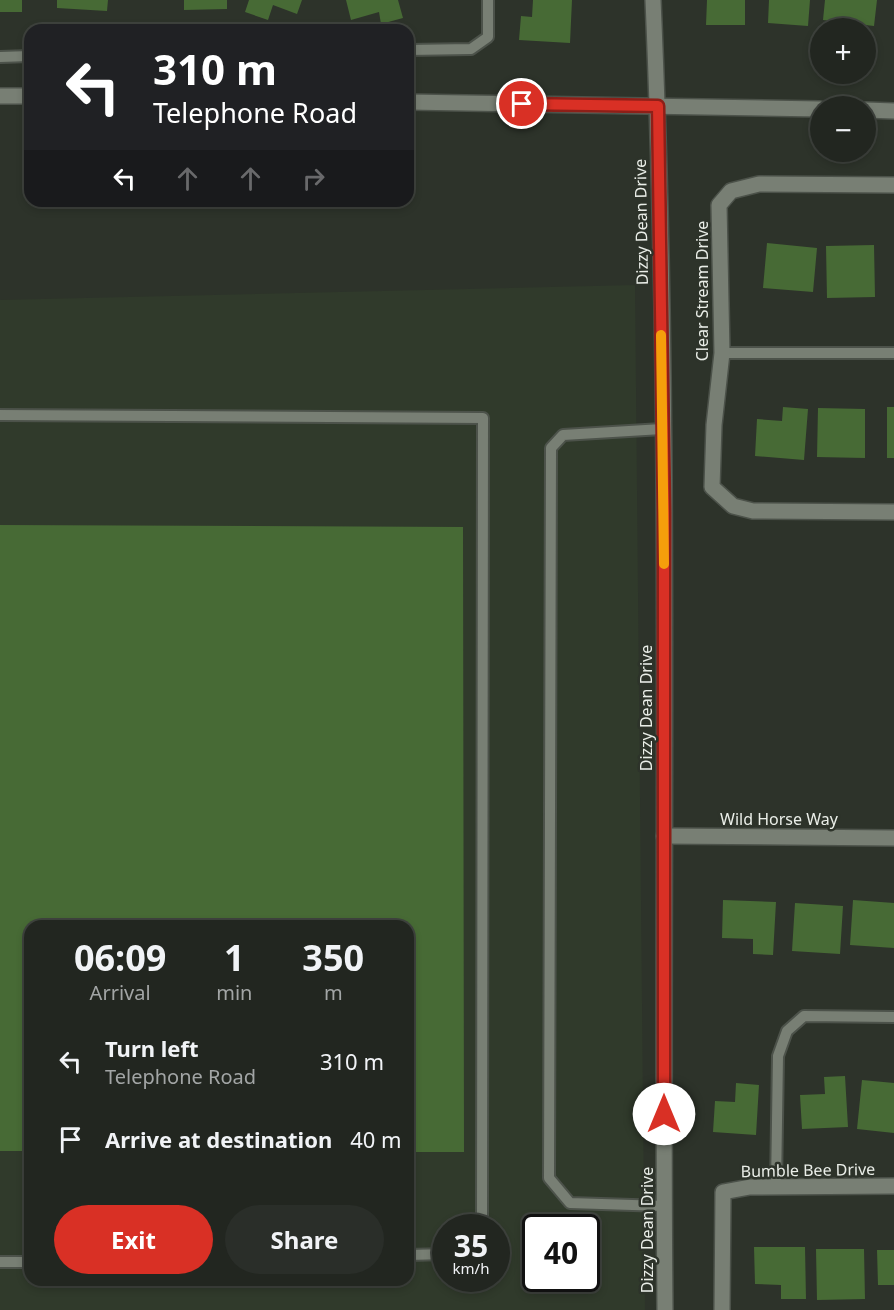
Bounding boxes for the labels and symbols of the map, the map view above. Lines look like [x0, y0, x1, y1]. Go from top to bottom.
pin [496, 78, 547, 129]
street label: Dizzy Dean Drive [629, 159, 653, 285]
street label: Clear Stream Drive [691, 221, 713, 361]
street label: Dizzy Dean Drive [635, 645, 657, 771]
street label: Wild Horse Way [720, 808, 839, 830]
position arrow [632, 1082, 696, 1146]
street label: Bumble Bee Drive [741, 1158, 875, 1182]
street label: Dizzy Dean Drive [636, 1167, 658, 1293]
speed limit sign: 40 [522, 1214, 600, 1292]

